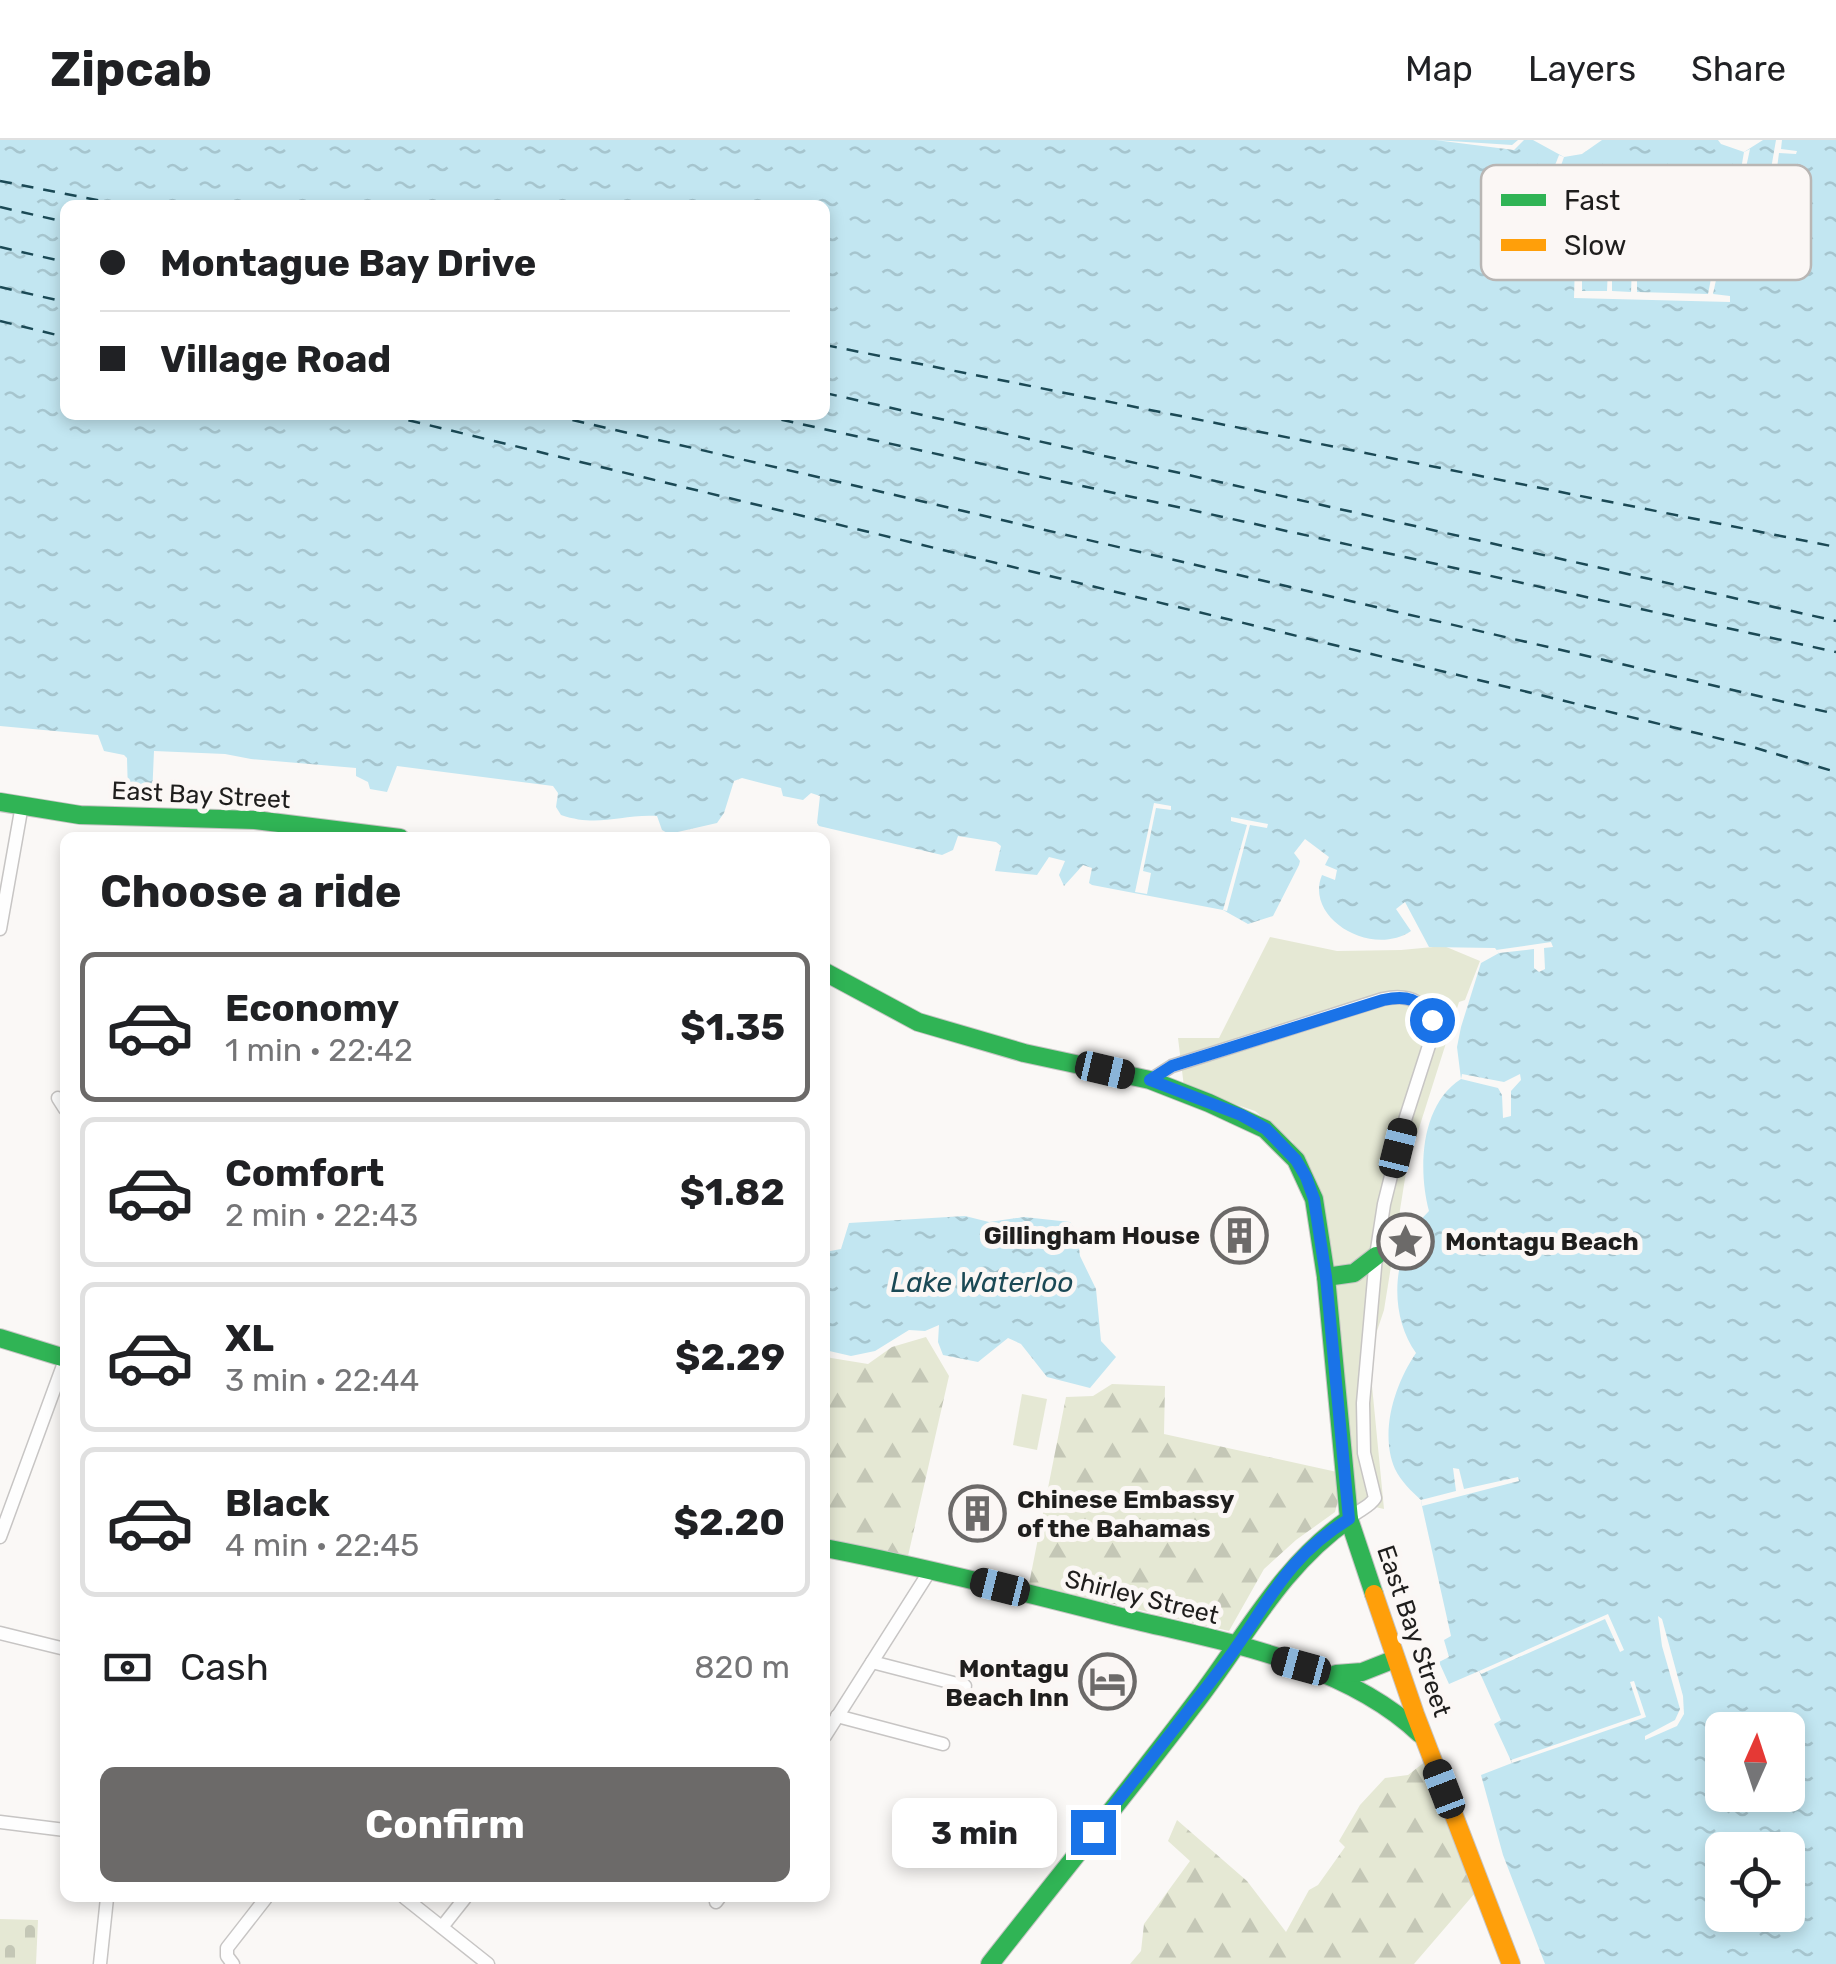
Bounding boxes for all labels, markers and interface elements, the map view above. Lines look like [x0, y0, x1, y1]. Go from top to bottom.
text: Zipcab [50, 41, 212, 98]
text: Map [1405, 48, 1473, 90]
text: Layers [1528, 48, 1636, 90]
text: Share [1691, 48, 1786, 90]
legend [1481, 165, 1811, 280]
text: Fast [1564, 184, 1620, 217]
text: Slow [1564, 229, 1626, 262]
text: Montague Bay Drive [160, 240, 536, 286]
text: Village Road [160, 336, 391, 382]
street label: East Bay Street [111, 776, 292, 814]
text: Choose a ride [100, 865, 402, 918]
icon: car [105, 982, 195, 1072]
text: Economy [225, 985, 399, 1031]
route start [1410, 998, 1455, 1043]
text: $1.35 [680, 1004, 785, 1050]
text: 1 min · 22:42 [225, 1031, 413, 1069]
car [1072, 1049, 1138, 1091]
car [1376, 1115, 1420, 1181]
icon: car [105, 1147, 195, 1237]
text: Comfort [225, 1150, 384, 1196]
text: $1.82 [680, 1169, 785, 1215]
text: 2 min · 22:43 [225, 1196, 418, 1234]
building icon: Gillingham House [1209, 1205, 1269, 1265]
place icon: Montagu Beach [1376, 1211, 1436, 1271]
place label: Gillingham House [984, 1221, 1200, 1250]
place label: Montagu Beach [1445, 1227, 1639, 1256]
water label: Lake Waterloo [891, 1266, 1073, 1299]
icon: car [105, 1312, 195, 1402]
text: XL [225, 1315, 274, 1361]
text: $2.29 [675, 1334, 785, 1380]
text: 3 min · 22:44 [225, 1361, 419, 1399]
icon: car [105, 1477, 195, 1567]
text: Black [225, 1480, 330, 1526]
building icon: Chinese Embassy of the Bahamas [948, 1483, 1008, 1543]
place label: Chinese Embassy of the Bahamas [1017, 1485, 1234, 1543]
text: $2.20 [674, 1499, 785, 1545]
text: 4 min · 22:45 [225, 1526, 419, 1564]
street label: East Bay Street [1371, 1541, 1457, 1721]
street label: Shirley Street [1062, 1564, 1222, 1630]
car [967, 1565, 1033, 1609]
icon: cash [100, 1640, 155, 1695]
text: Cash [180, 1644, 269, 1690]
car [1268, 1644, 1334, 1688]
text: 820 m [694, 1648, 790, 1686]
hotel icon: Montagu Beach Inn [1078, 1652, 1138, 1712]
place label: Montagu Beach Inn [945, 1654, 1069, 1712]
north arrow [1705, 1712, 1805, 1812]
map controls [1705, 1712, 1805, 1932]
car [1419, 1756, 1469, 1822]
button: Confirm [100, 1767, 790, 1882]
callout: 3 min [893, 1797, 1058, 1867]
route end [1071, 1810, 1116, 1855]
text: 3 min [931, 1814, 1018, 1852]
button: locate [1705, 1832, 1805, 1932]

